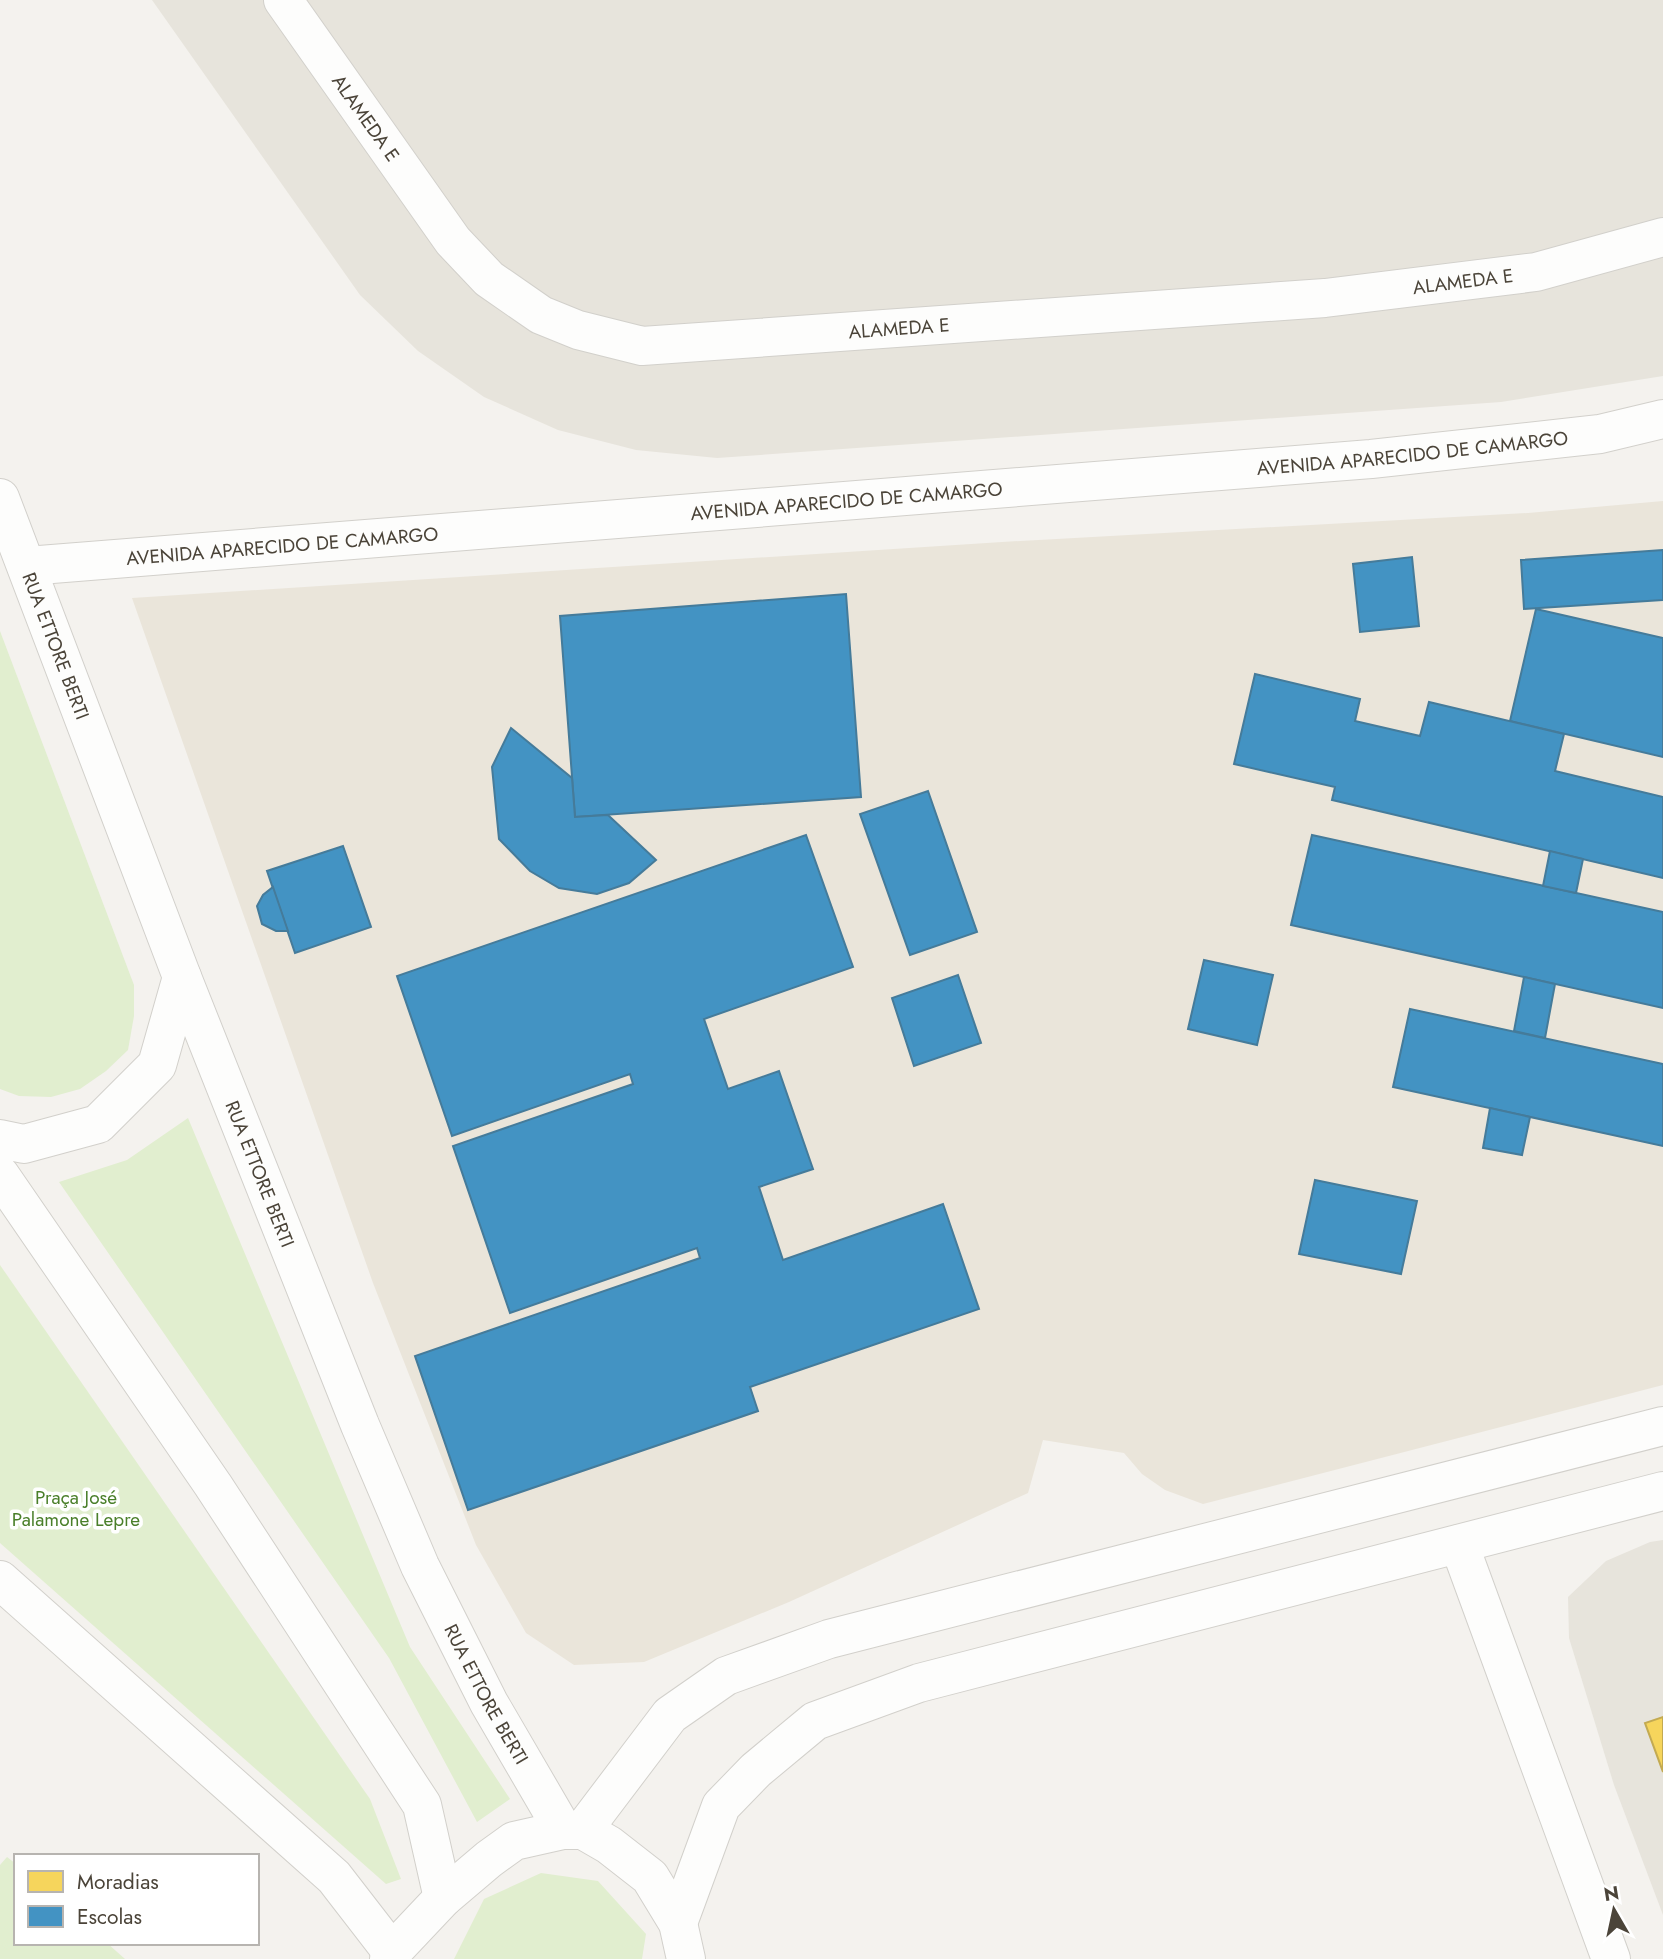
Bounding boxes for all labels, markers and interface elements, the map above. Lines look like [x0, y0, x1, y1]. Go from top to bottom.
street label: ALAMEDA E [326, 69, 406, 167]
street label: ALAMEDA E [1411, 261, 1515, 301]
street label: ALAMEDA E [848, 311, 950, 345]
street label: AVENIDA APARECIDO DE CAMARGO [1256, 424, 1570, 482]
street label: AVENIDA APARECIDO DE CAMARGO [689, 475, 1003, 527]
street label: AVENIDA APARECIDO DE CAMARGO [125, 520, 439, 572]
street label: RUA ETTORE BERTI [16, 568, 96, 723]
street label: RUA ETTORE BERTI [219, 1096, 301, 1251]
park label: Praça José Palamone Lepre [12, 1484, 140, 1533]
street label: RUA ETTORE BERTI [438, 1619, 535, 1769]
legend [14, 1854, 259, 1945]
text: Moradias [77, 1867, 159, 1897]
north arrow [1579, 1875, 1649, 1945]
text: N [1602, 1879, 1621, 1908]
text: Escolas [77, 1902, 142, 1932]

